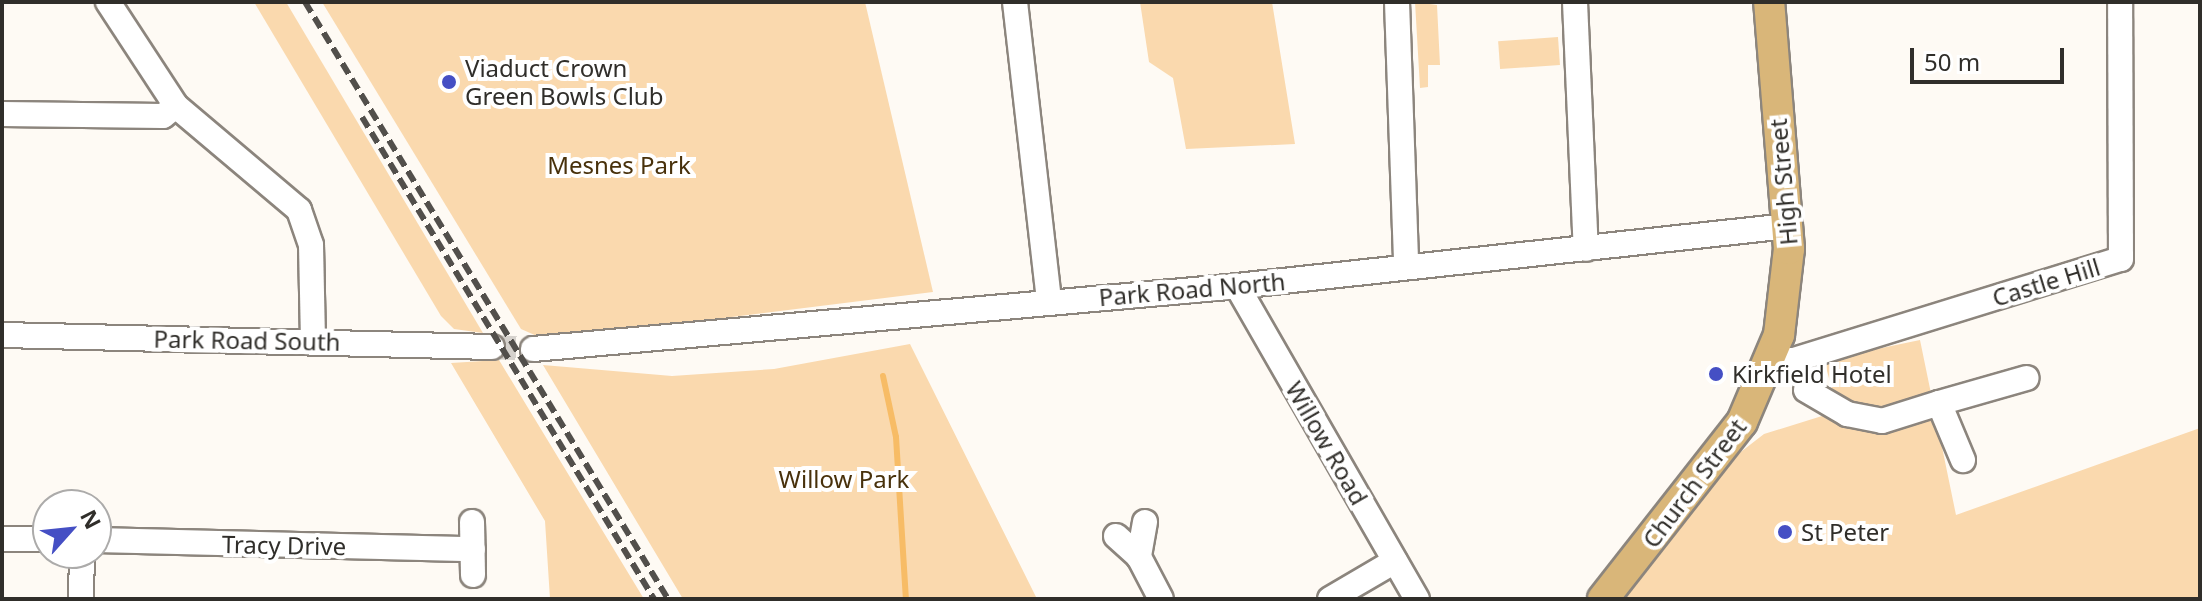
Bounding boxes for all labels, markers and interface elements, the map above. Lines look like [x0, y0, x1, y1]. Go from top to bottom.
scale bar [1914, 32, 2068, 82]
text: 50 m [1924, 45, 1980, 78]
place label: Viaduct Crown Green Bowls Club [465, 54, 663, 110]
marker: Viaduct Crown Green Bowls Club [440, 73, 458, 91]
street label: High Street [1763, 118, 1803, 246]
park label: Mesnes Park [547, 151, 691, 179]
street label: Castle Hill [1989, 252, 2103, 312]
street label: Park Road North [1098, 267, 1286, 311]
street label: Park Road South [153, 324, 341, 356]
place label: Kirkfield Hotel [1732, 360, 1892, 388]
marker: Kirkfield Hotel [1707, 365, 1725, 383]
street label: Willow Road [1280, 376, 1374, 510]
street label: Church Street [1636, 413, 1752, 553]
park label: Willow Park [779, 465, 909, 493]
north arrow [32, 489, 112, 569]
text: N [74, 504, 109, 534]
place label: St Peter [1801, 518, 1889, 546]
marker: St Peter [1776, 523, 1794, 541]
street label: Tracy Drive [222, 530, 346, 560]

